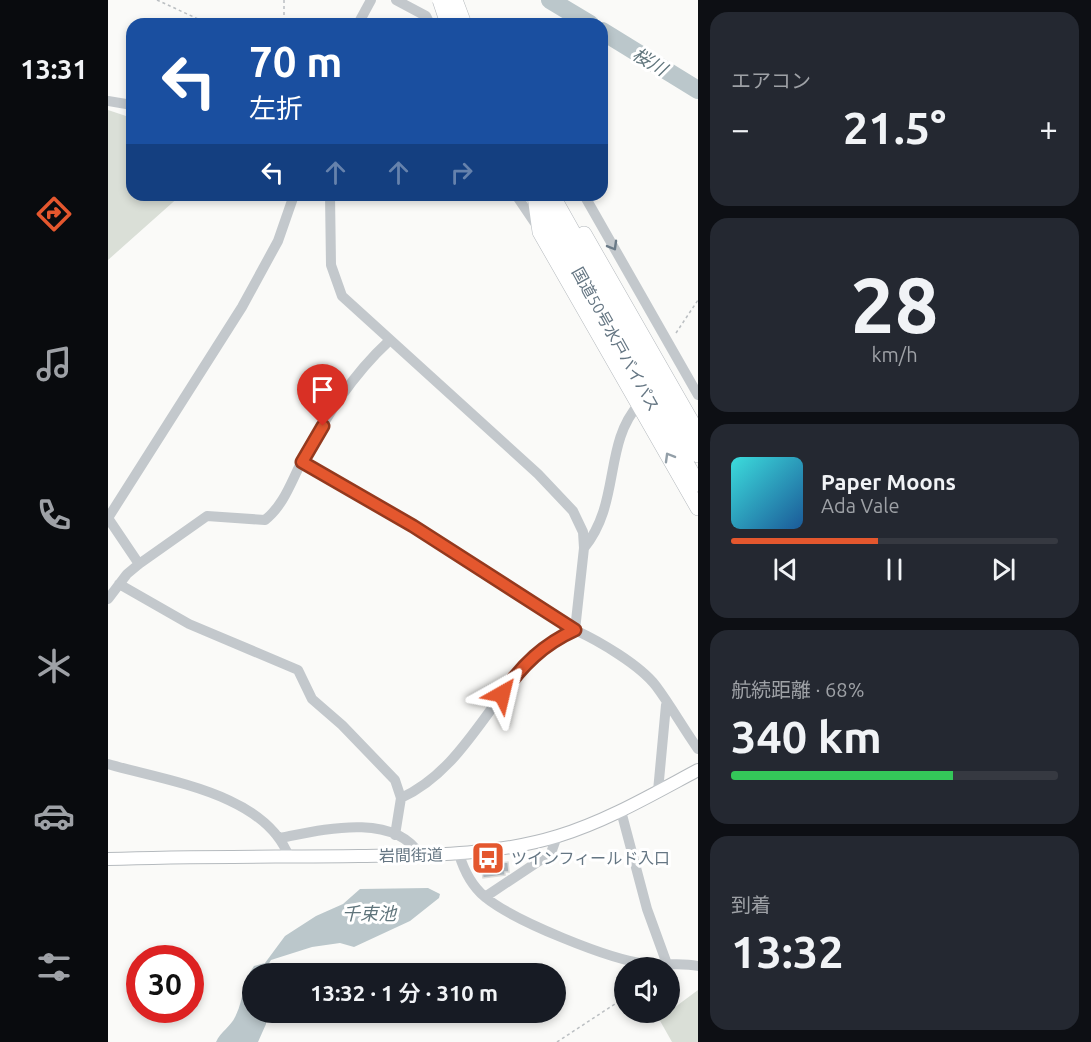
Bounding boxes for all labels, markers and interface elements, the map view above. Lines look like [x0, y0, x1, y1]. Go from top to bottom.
text: 70 m [249, 38, 343, 85]
icon: left [150, 42, 228, 120]
water label: 桜川 [629, 43, 672, 80]
text: 13:31 [20, 54, 88, 84]
text: エアコン [731, 69, 811, 92]
text: 左折 [249, 93, 303, 123]
text: 21.5° [843, 102, 946, 153]
text: − [731, 110, 750, 147]
text: + [1039, 110, 1058, 147]
icon: left [256, 156, 289, 189]
icon: ahead [319, 156, 352, 189]
icon: ahead [382, 156, 415, 189]
icon: right [445, 156, 478, 189]
icon: directions [33, 193, 75, 235]
one-way arrow [605, 240, 617, 250]
text: 28 [851, 260, 938, 348]
street label: 国道50号水戸バイパス [569, 264, 663, 414]
icon: music [33, 343, 75, 385]
text: km/h [871, 343, 918, 366]
pin [297, 364, 348, 426]
icon: arrive [306, 373, 339, 406]
one-way arrow [665, 453, 676, 463]
text: Paper Moons [821, 469, 956, 494]
icon: phone [33, 494, 75, 536]
text: Ada Vale [821, 494, 899, 517]
icon: previous [769, 553, 802, 586]
icon: pause [878, 553, 911, 586]
icon: next [987, 553, 1020, 586]
icon: climate [33, 645, 75, 687]
position arrow [470, 662, 534, 726]
text: 航続距離 · 68% [731, 678, 864, 701]
text: 340 km [731, 711, 882, 762]
icon: car [33, 795, 75, 837]
bus stop icon: ツインフィールド入口 [470, 840, 506, 876]
street label: 岩間街道 [379, 845, 443, 865]
place label: ツインフィールド入口 [511, 849, 670, 867]
text: 到着 [731, 893, 771, 916]
water label: 千束池 [342, 903, 398, 923]
text: 13:32 [731, 926, 844, 977]
speed limit sign: 30 [126, 945, 204, 1023]
icon: filters [33, 946, 75, 988]
map controls [614, 957, 680, 1023]
button: sound [614, 957, 680, 1023]
text: 13:32 · 1 分 · 310 m [310, 980, 498, 1005]

